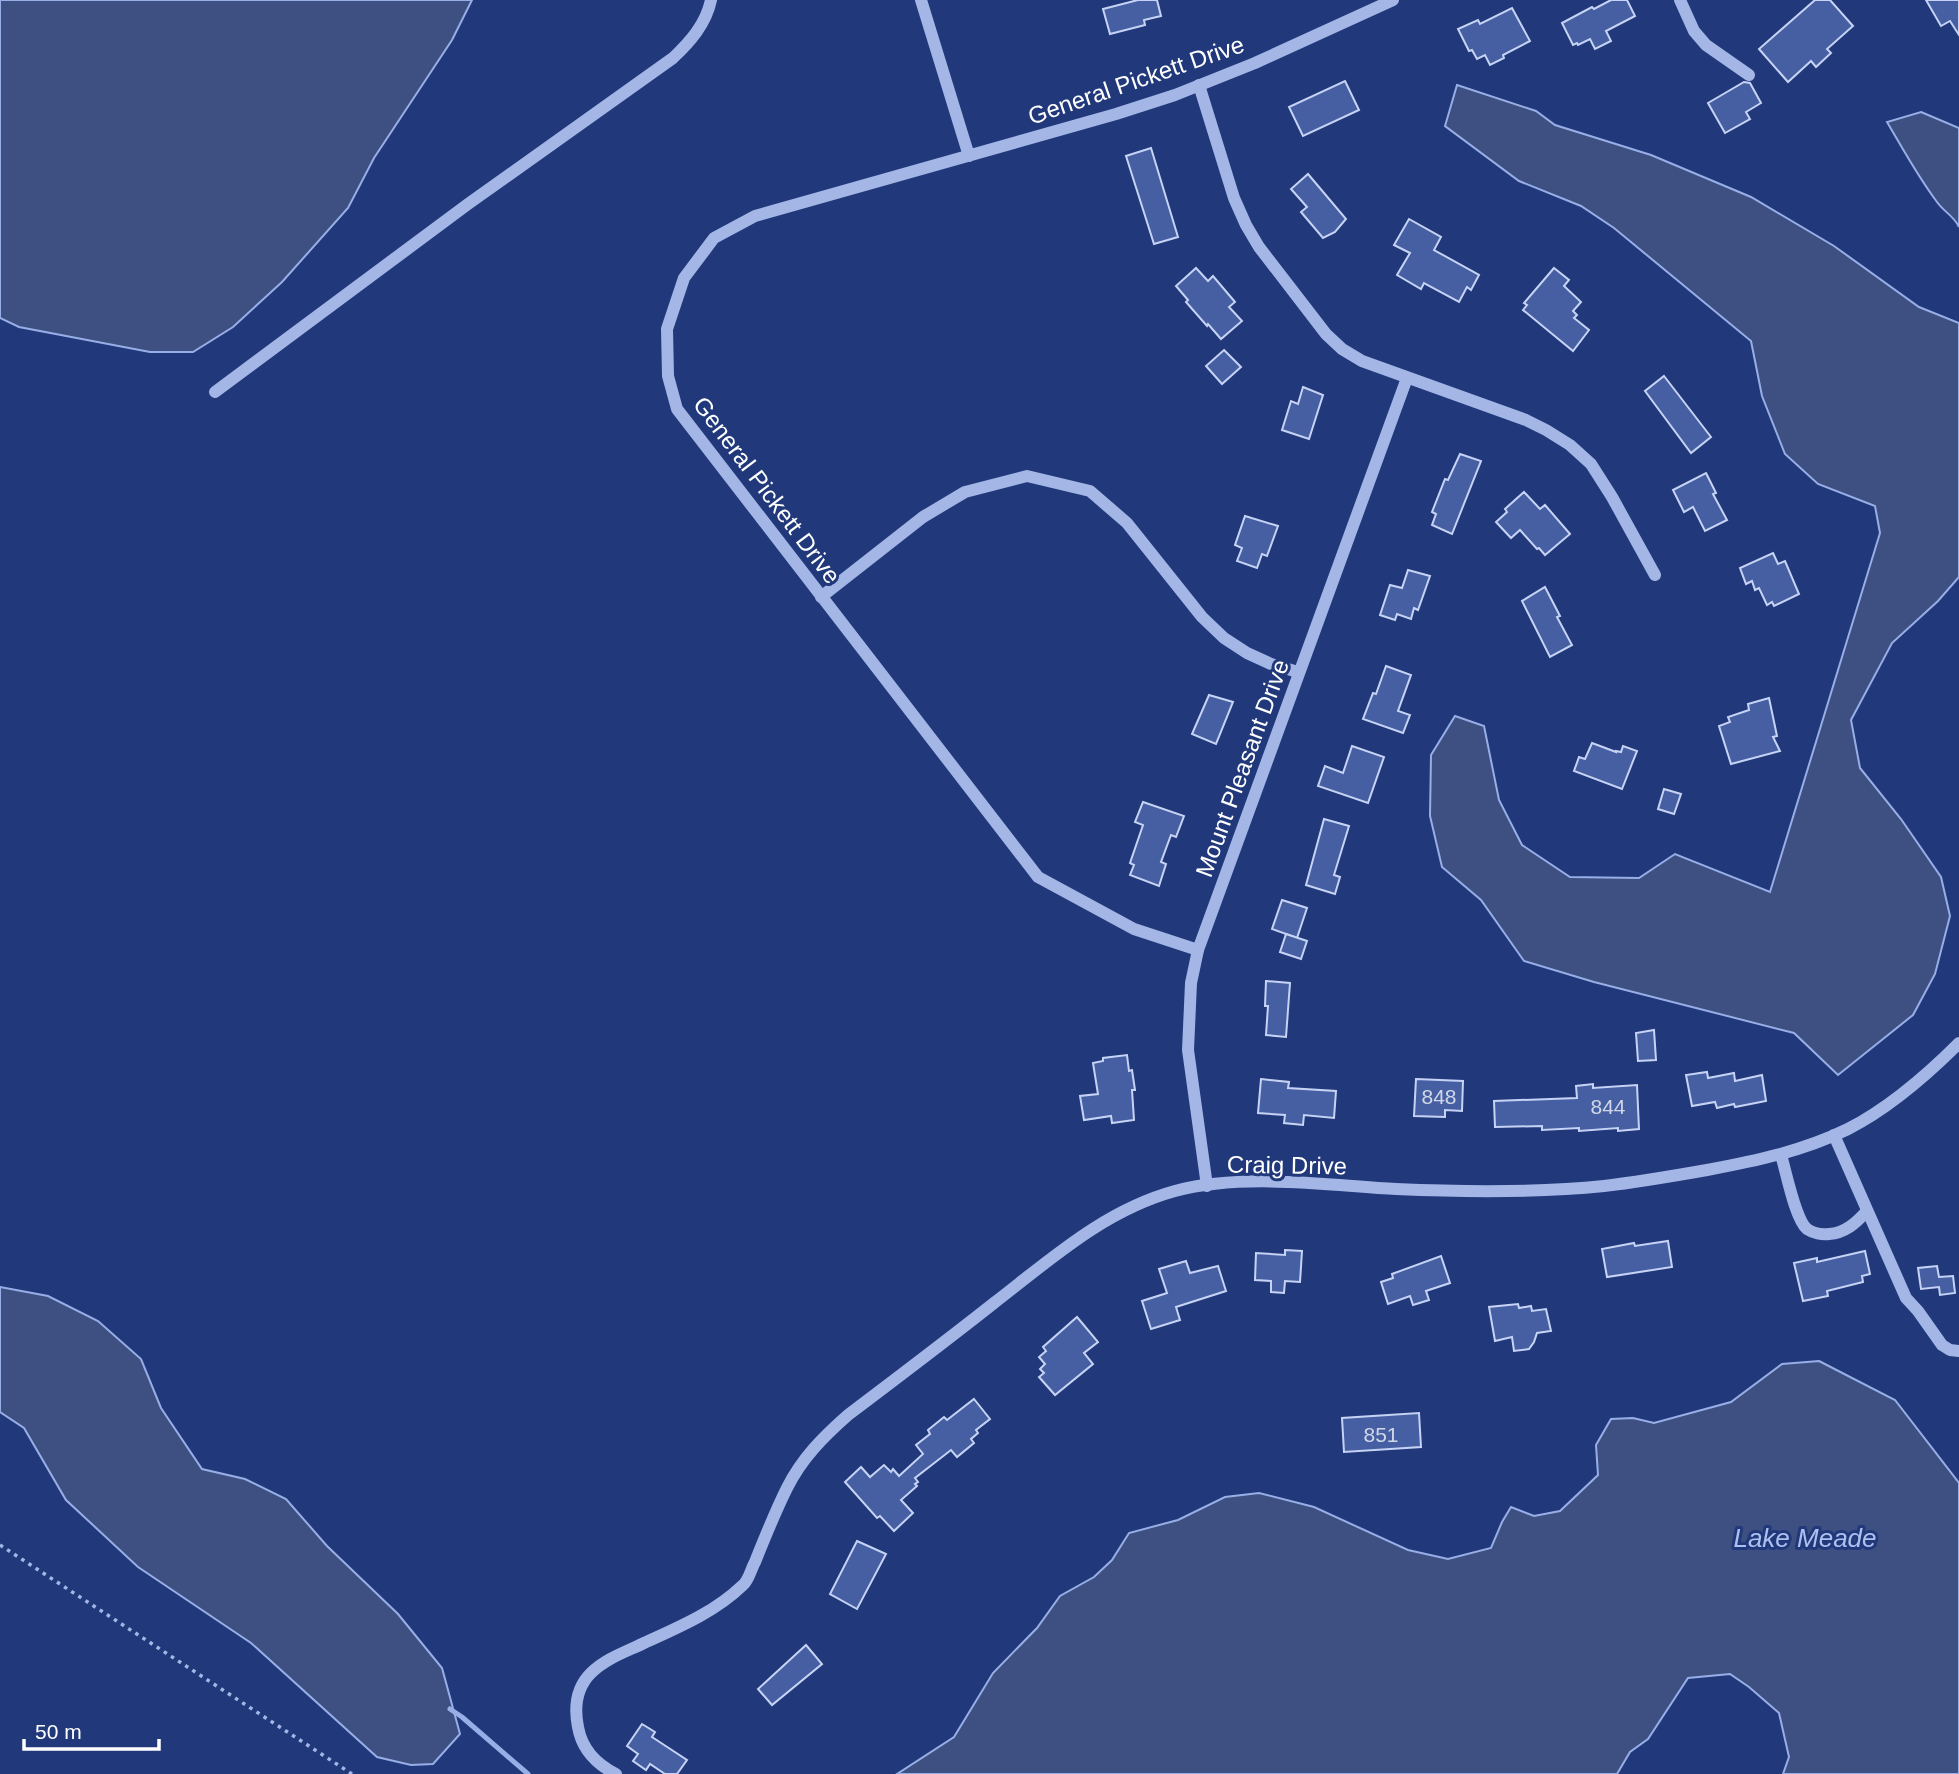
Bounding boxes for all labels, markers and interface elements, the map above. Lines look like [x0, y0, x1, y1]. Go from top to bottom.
street label: General Pickett Drive [1024, 30, 1248, 130]
street label: General Pickett Drive [688, 391, 846, 589]
street label: Mount Pleasant Drive [1190, 656, 1294, 880]
house number: 848 [1421, 1085, 1457, 1108]
house number: 844 [1590, 1095, 1626, 1118]
street label: Craig Drive [1227, 1150, 1347, 1180]
house number: 851 [1363, 1423, 1399, 1446]
water label: Lake Meade [1733, 1523, 1877, 1553]
scale bar [24, 1708, 159, 1752]
text: 50 m [35, 1720, 82, 1743]

